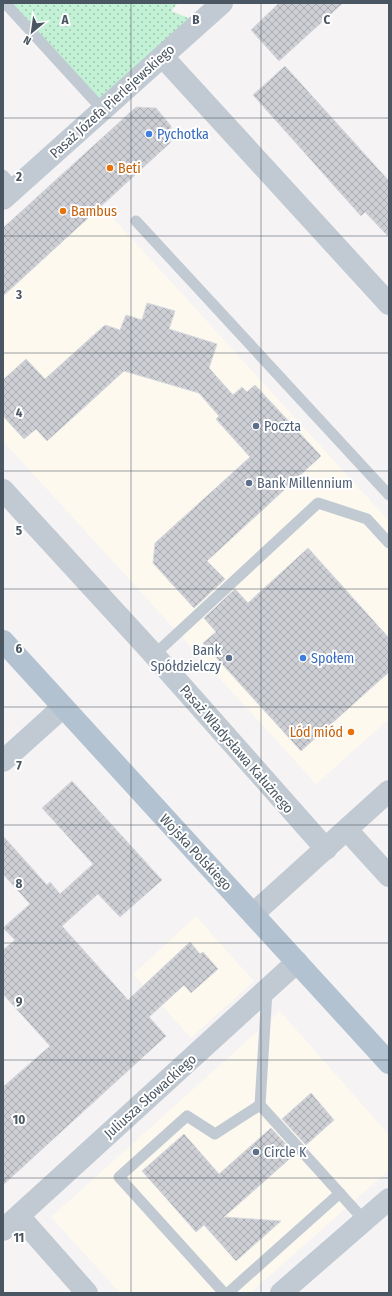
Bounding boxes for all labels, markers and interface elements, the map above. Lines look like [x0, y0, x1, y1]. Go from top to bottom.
north arrow [12, 12, 52, 52]
text: A [60, 12, 69, 27]
text: B [192, 12, 200, 27]
text: C [324, 12, 331, 27]
text: N [21, 33, 33, 48]
street label: Pasaż Józefa Pierlejewskiego [46, 41, 178, 162]
place label: Pychotka [157, 126, 209, 143]
marker: Pychotka [144, 129, 154, 139]
place label: Beti [118, 160, 141, 177]
marker: Beti [105, 163, 115, 173]
text: 2 [15, 169, 22, 184]
place label: Bambus [71, 203, 117, 220]
marker: Bambus [58, 206, 68, 216]
text: 3 [15, 287, 22, 302]
text: 4 [16, 405, 23, 420]
place label: Poczta [264, 418, 301, 435]
marker: Poczta [251, 421, 261, 431]
place label: Bank Millennium [257, 475, 353, 492]
marker: Bank Millennium [244, 478, 254, 488]
text: 5 [16, 523, 22, 538]
text: 6 [16, 641, 23, 656]
place label: Bank Spółdzielczy [150, 642, 222, 675]
place label: Społem [311, 650, 354, 667]
marker: Bank Spółdzielczy [224, 653, 234, 663]
marker: Społem [298, 653, 308, 663]
street label: Pasaż Władysława Kałużnego [176, 682, 297, 817]
place label: Lód miód [290, 724, 343, 741]
marker: Lód miód [346, 727, 356, 737]
text: 7 [16, 758, 22, 773]
street label: Wojska Polskiego [156, 811, 235, 894]
text: 8 [16, 876, 23, 891]
text: 9 [16, 994, 23, 1009]
street label: Juliusza Słowackiego [101, 1051, 200, 1142]
text: 10 [13, 1112, 25, 1127]
place label: Circle K [264, 1144, 307, 1161]
marker: Circle K [251, 1147, 261, 1157]
text: 11 [14, 1230, 24, 1245]

